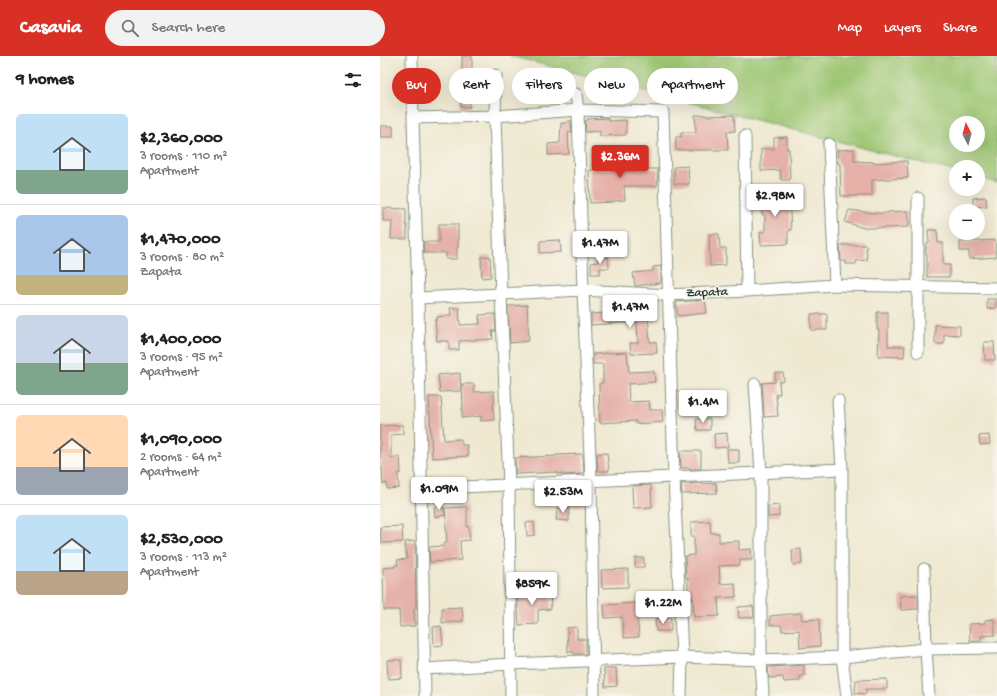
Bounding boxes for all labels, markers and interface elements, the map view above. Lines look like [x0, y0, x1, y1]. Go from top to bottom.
search box [105, 10, 385, 46]
text: Casavia [20, 17, 81, 40]
icon: search [119, 17, 141, 39]
text: Search here [151, 19, 225, 37]
text: Map [838, 20, 862, 37]
text: Layers [884, 20, 921, 37]
text: Share [943, 20, 977, 37]
chip: Buy [392, 68, 441, 104]
chip: Rent [449, 68, 504, 104]
chip: Filters [512, 68, 576, 104]
chip: New [584, 68, 639, 104]
chip: Apartment [647, 68, 738, 104]
icon: filters [342, 69, 364, 91]
text: 9 homes [16, 70, 74, 90]
north arrow [949, 116, 985, 152]
map controls [949, 116, 985, 240]
text: $2,360,000 [140, 129, 223, 149]
icon: home [48, 130, 96, 178]
pin: $2.36M [587, 145, 653, 179]
text: 3 rooms · 110 m² [140, 149, 228, 164]
text: $2.36M [601, 150, 639, 165]
button: + [949, 160, 985, 196]
text: Apartment [140, 164, 199, 179]
pin: $2.98M [742, 184, 808, 218]
text: $2.98M [756, 189, 794, 204]
button: − [949, 204, 985, 240]
text: $1,470,000 [140, 230, 221, 250]
icon: home [48, 231, 96, 279]
pin: $1.47M [567, 231, 633, 265]
text: $1.47M [581, 236, 619, 251]
text: 3 rooms · 80 m² [140, 250, 224, 265]
text: Zapata [140, 265, 182, 280]
street label: Zapata [686, 285, 729, 301]
pin: $1.47M [597, 295, 663, 329]
text: $1.47M [611, 300, 649, 315]
text: $1,400,000 [140, 330, 222, 350]
icon: home [48, 331, 96, 379]
text: 3 rooms · 95 m² [140, 350, 223, 365]
text: Apartment [140, 365, 199, 380]
pin: $1.4M [675, 390, 731, 424]
text: $1.4M [688, 395, 718, 410]
text: $1,090,000 [140, 430, 222, 450]
icon: home [48, 431, 96, 479]
text: 2 rooms · 64 m² [140, 450, 222, 465]
text: Apartment [140, 465, 199, 480]
pin: $1.09M [406, 477, 472, 511]
pin: $2.53M [530, 480, 596, 514]
text: $1.09M [420, 482, 458, 497]
text: $2.53M [544, 485, 582, 500]
text: $2,530,000 [140, 530, 223, 550]
icon: home [48, 531, 96, 579]
text: 3 rooms · 113 m² [140, 550, 227, 565]
text: Apartment [140, 565, 199, 580]
pin: $859K [504, 572, 560, 606]
text: $859K [515, 577, 549, 592]
pin: $1.22M [630, 591, 696, 625]
text: $1.22M [645, 596, 681, 611]

